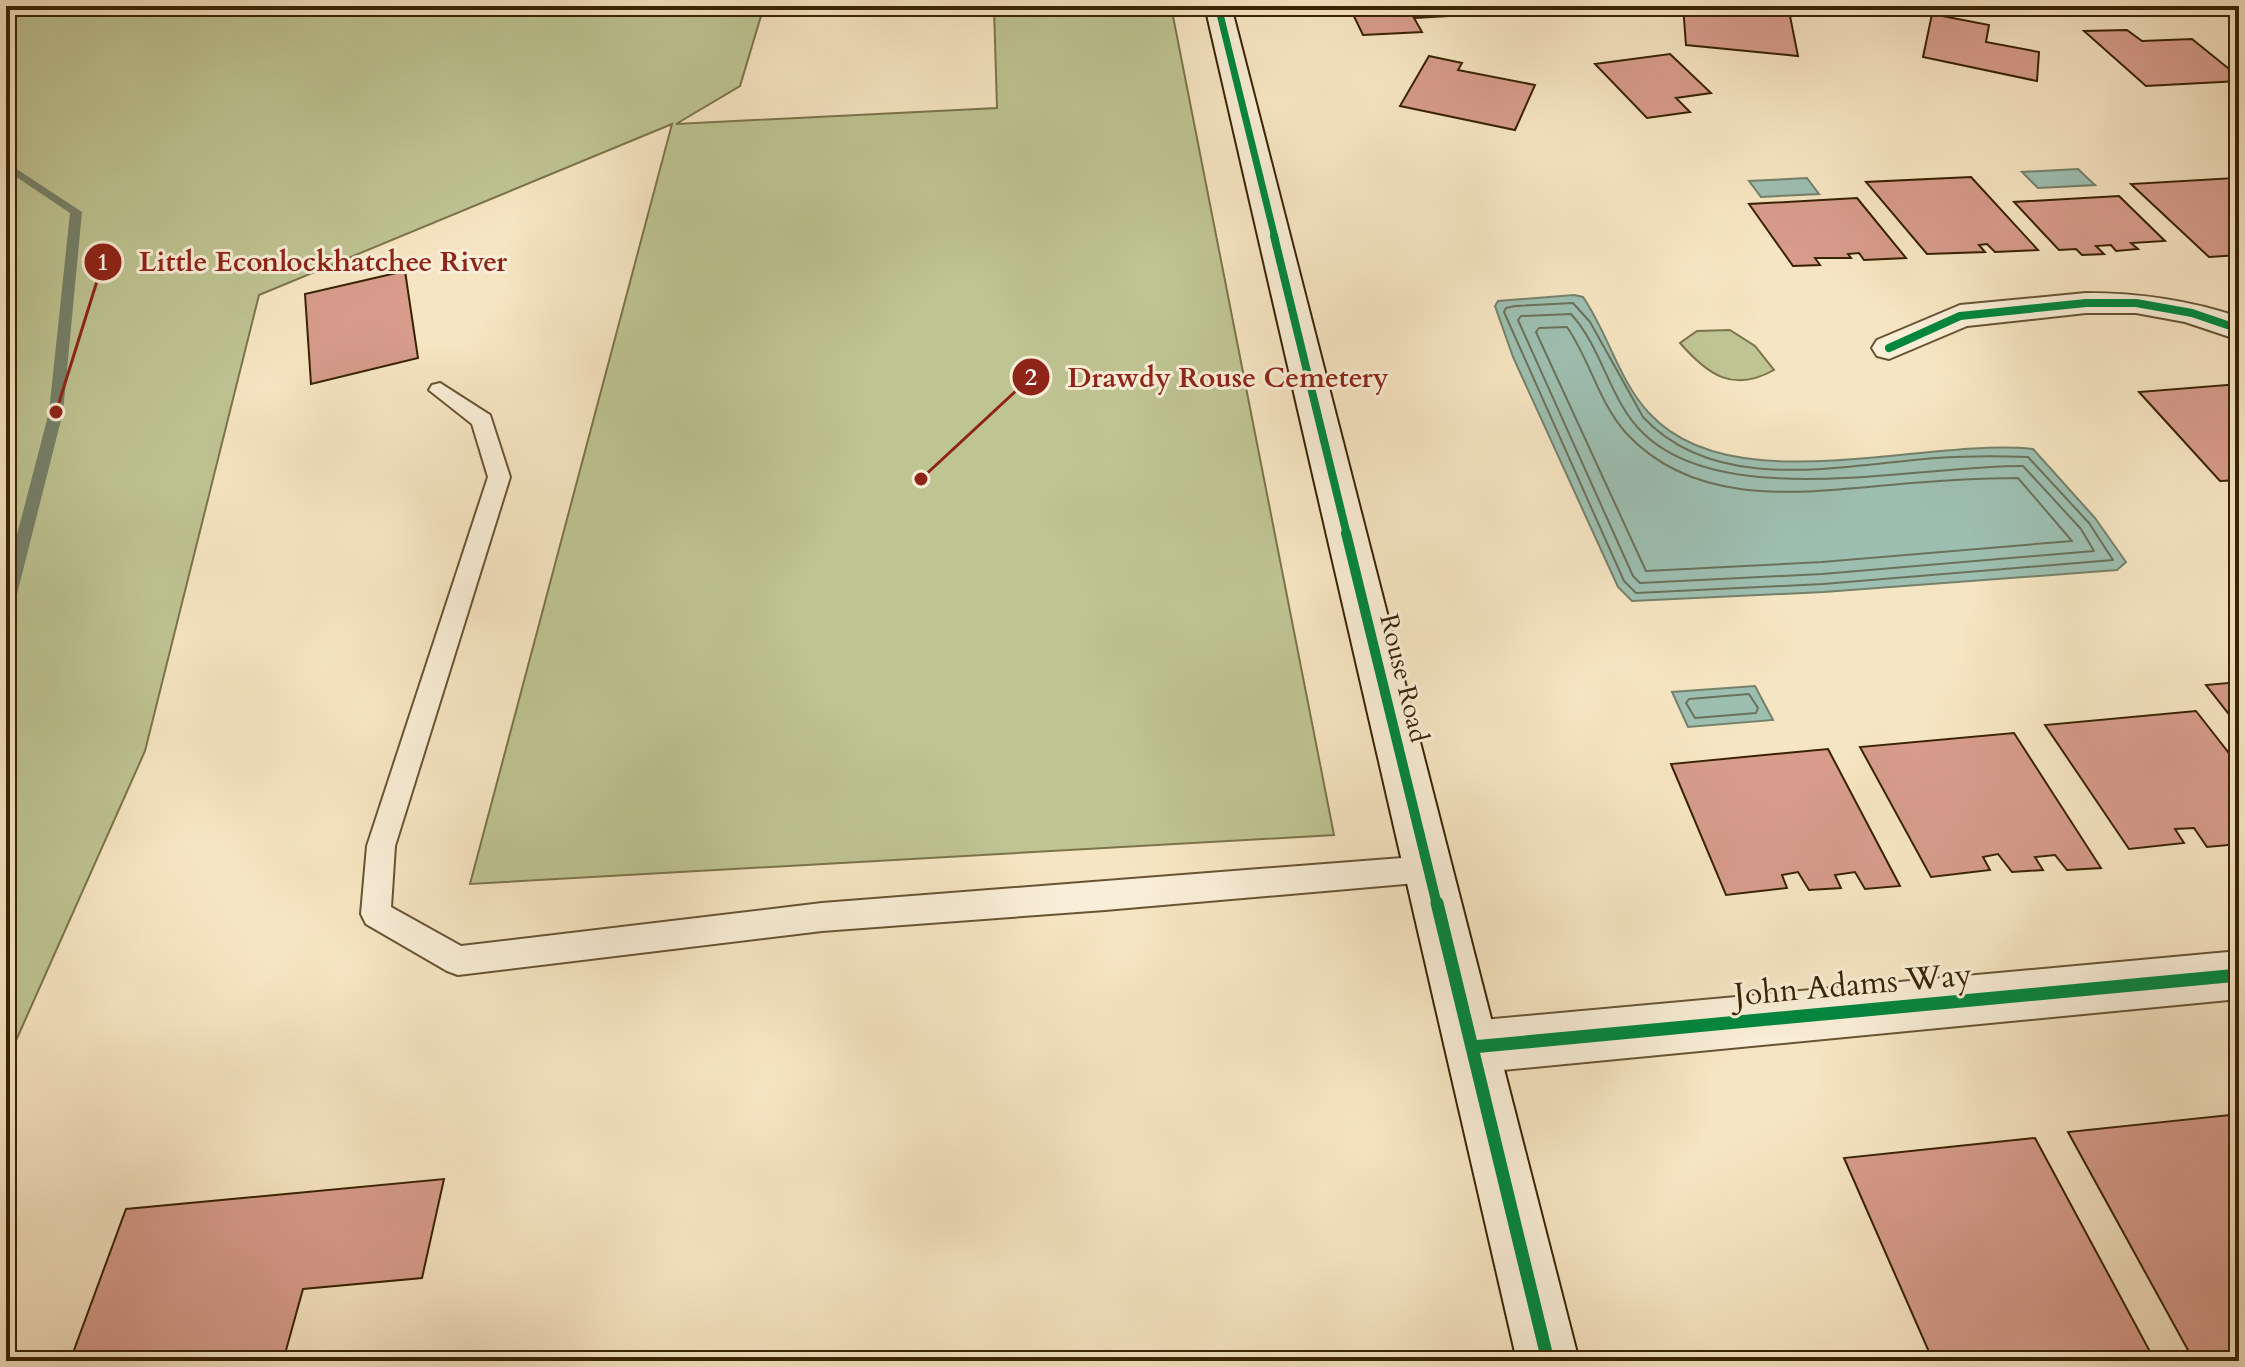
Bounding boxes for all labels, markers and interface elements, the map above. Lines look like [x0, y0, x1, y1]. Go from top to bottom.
callout: Little Econlockhatchee River [83, 236, 523, 288]
text: Little Econlockhatchee River [139, 243, 508, 281]
text: 1 [97, 246, 109, 279]
callout: Drawdy Rouse Cemetery [1011, 351, 1404, 403]
text: Drawdy Rouse Cemetery [1067, 359, 1389, 397]
text: 2 [1025, 361, 1037, 394]
street label: Rouse Road [1371, 610, 1437, 746]
street label: John Adams Way [1728, 953, 1974, 1018]

